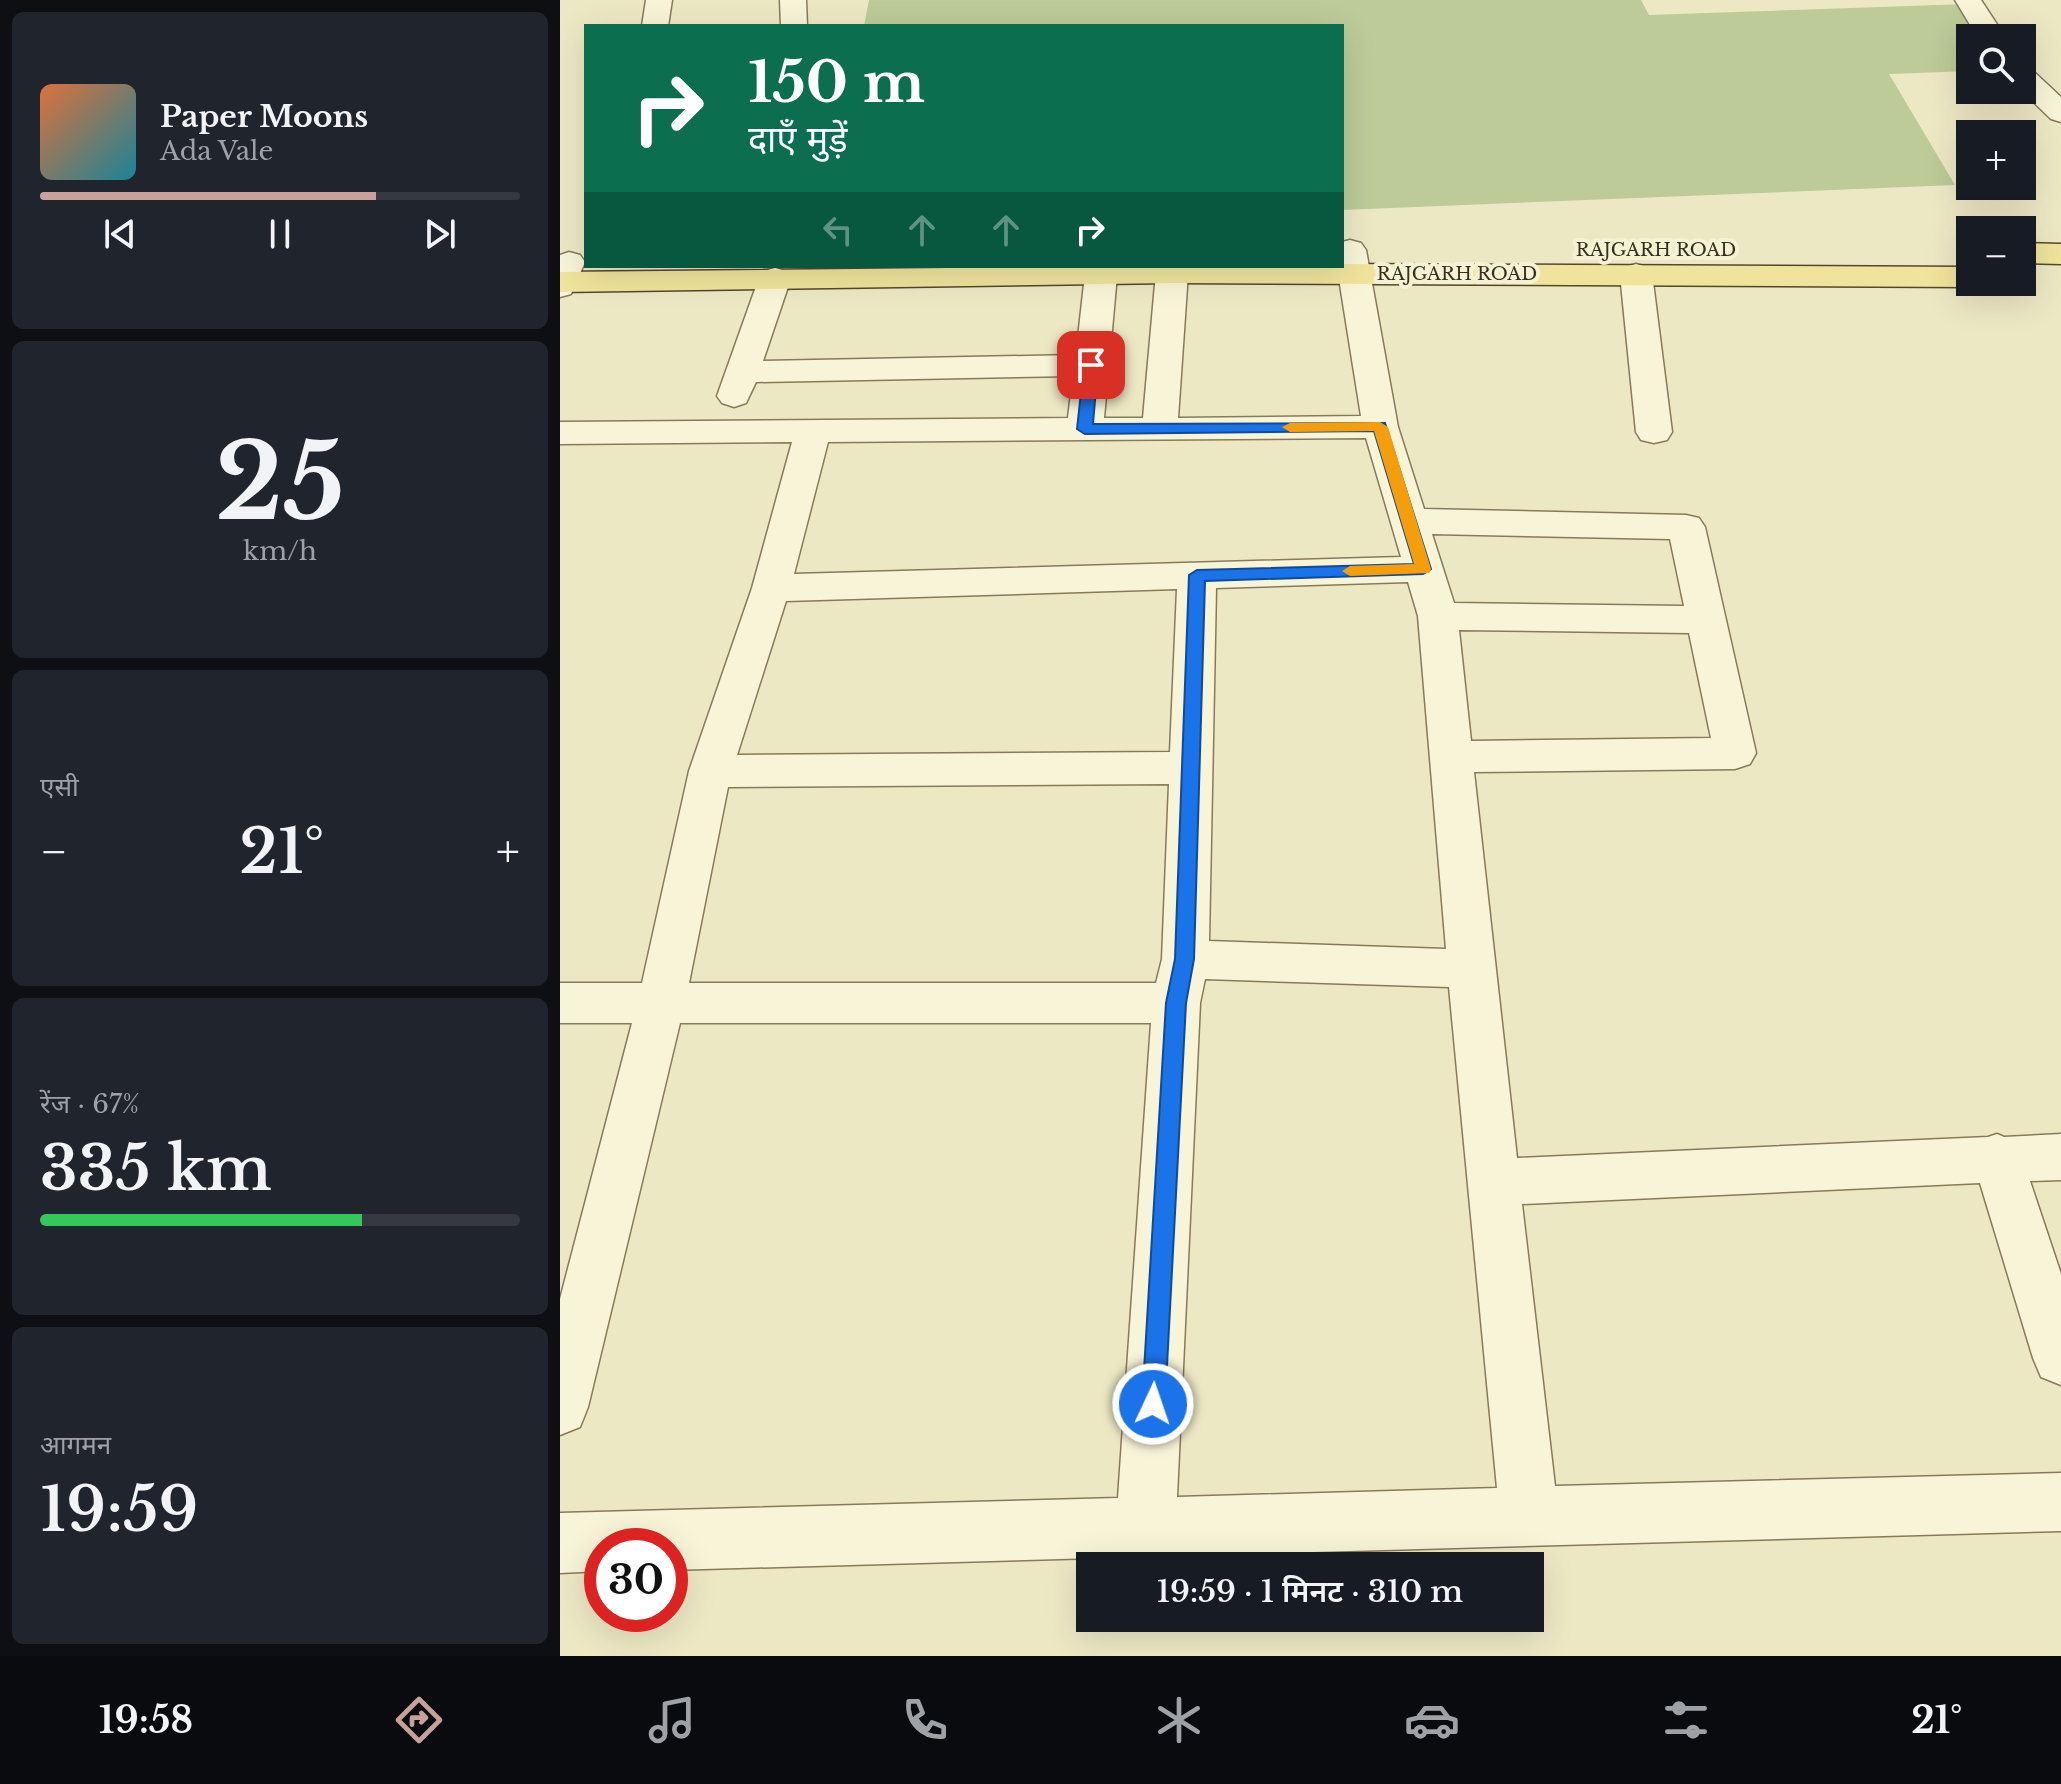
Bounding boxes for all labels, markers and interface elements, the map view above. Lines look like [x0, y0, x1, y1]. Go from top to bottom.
map controls [1956, 24, 2036, 296]
button: search [1956, 24, 2036, 104]
text: 150 m [748, 48, 925, 117]
icon: right [616, 56, 720, 160]
text: Paper Moons [160, 98, 368, 135]
text: दाएँ मुड़ें [748, 117, 847, 162]
button: + [1956, 120, 2036, 200]
text: Ada Vale [160, 135, 273, 167]
icon: left [816, 208, 860, 252]
icon: ahead [900, 208, 944, 252]
icon: ahead [984, 208, 1028, 252]
icon: right [1068, 208, 1112, 252]
icon: previous [98, 212, 142, 256]
icon: pause [258, 212, 302, 256]
icon: next [418, 212, 462, 256]
button: − [1956, 216, 2036, 296]
street label: RAJGARH ROAD [1576, 239, 1736, 261]
street label: RAJGARH ROAD [1377, 263, 1537, 285]
pin [1057, 331, 1125, 399]
icon: arrive [1069, 343, 1113, 387]
text: 25 [215, 418, 345, 547]
text: km/h [243, 535, 317, 567]
text: एसी [40, 771, 79, 803]
text: 21° [239, 815, 324, 889]
text: − [40, 824, 68, 879]
text: + [496, 824, 520, 879]
text: रेंज · 67% [40, 1088, 139, 1120]
text: 335 km [40, 1132, 272, 1206]
position arrow [1111, 1362, 1195, 1446]
text: आगमन [40, 1429, 111, 1461]
text: 19:59 [40, 1473, 198, 1547]
speed limit sign: 30 [584, 1528, 688, 1632]
text: 19:59 · 1 मिनट · 310 m [1157, 1573, 1463, 1610]
icon: directions [391, 1692, 447, 1748]
icon: music [644, 1692, 700, 1748]
icon: phone [897, 1692, 953, 1748]
icon: climate [1151, 1692, 1207, 1748]
icon: car [1404, 1692, 1460, 1748]
icon: filters [1658, 1692, 1714, 1748]
text: 19:58 [99, 1698, 193, 1743]
text: 21° [1911, 1698, 1962, 1743]

